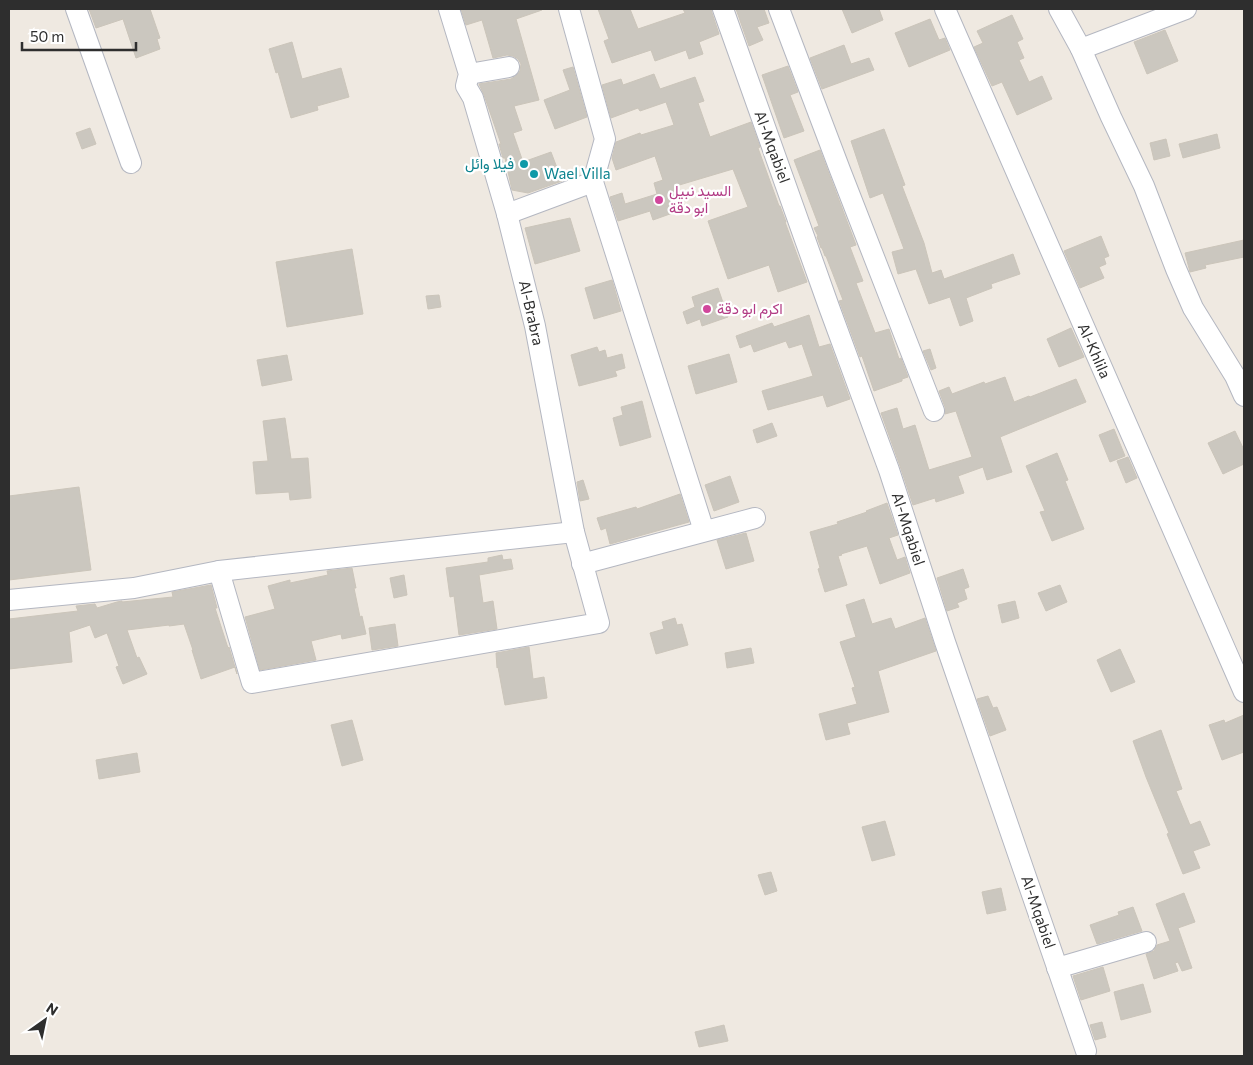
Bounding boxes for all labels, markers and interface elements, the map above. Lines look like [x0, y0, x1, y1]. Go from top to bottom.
scale bar [22, 20, 136, 52]
text: 50 m [30, 27, 64, 45]
street label: Al-Mqabiel [752, 108, 794, 185]
place label: فيلا وائل [465, 154, 514, 173]
marker: فيلا وائل [518, 158, 530, 170]
place label: Wael Villa [544, 164, 611, 182]
marker: Wael Villa [528, 168, 540, 180]
place label: السيد نبيل ابو دقة [669, 181, 731, 217]
marker: السيد نبيل ابو دقة [653, 194, 665, 206]
street label: Al-Brabra [516, 278, 548, 347]
place label: اكرم ابو دقة [717, 299, 783, 319]
marker: اكرم ابو دقة [701, 303, 713, 315]
street label: Al-Khlila [1075, 320, 1115, 381]
street label: Al-Mqabiel [889, 490, 929, 568]
street label: Al-Mqabiel [1018, 873, 1060, 950]
north arrow [20, 995, 70, 1045]
text: N [43, 999, 61, 1019]

